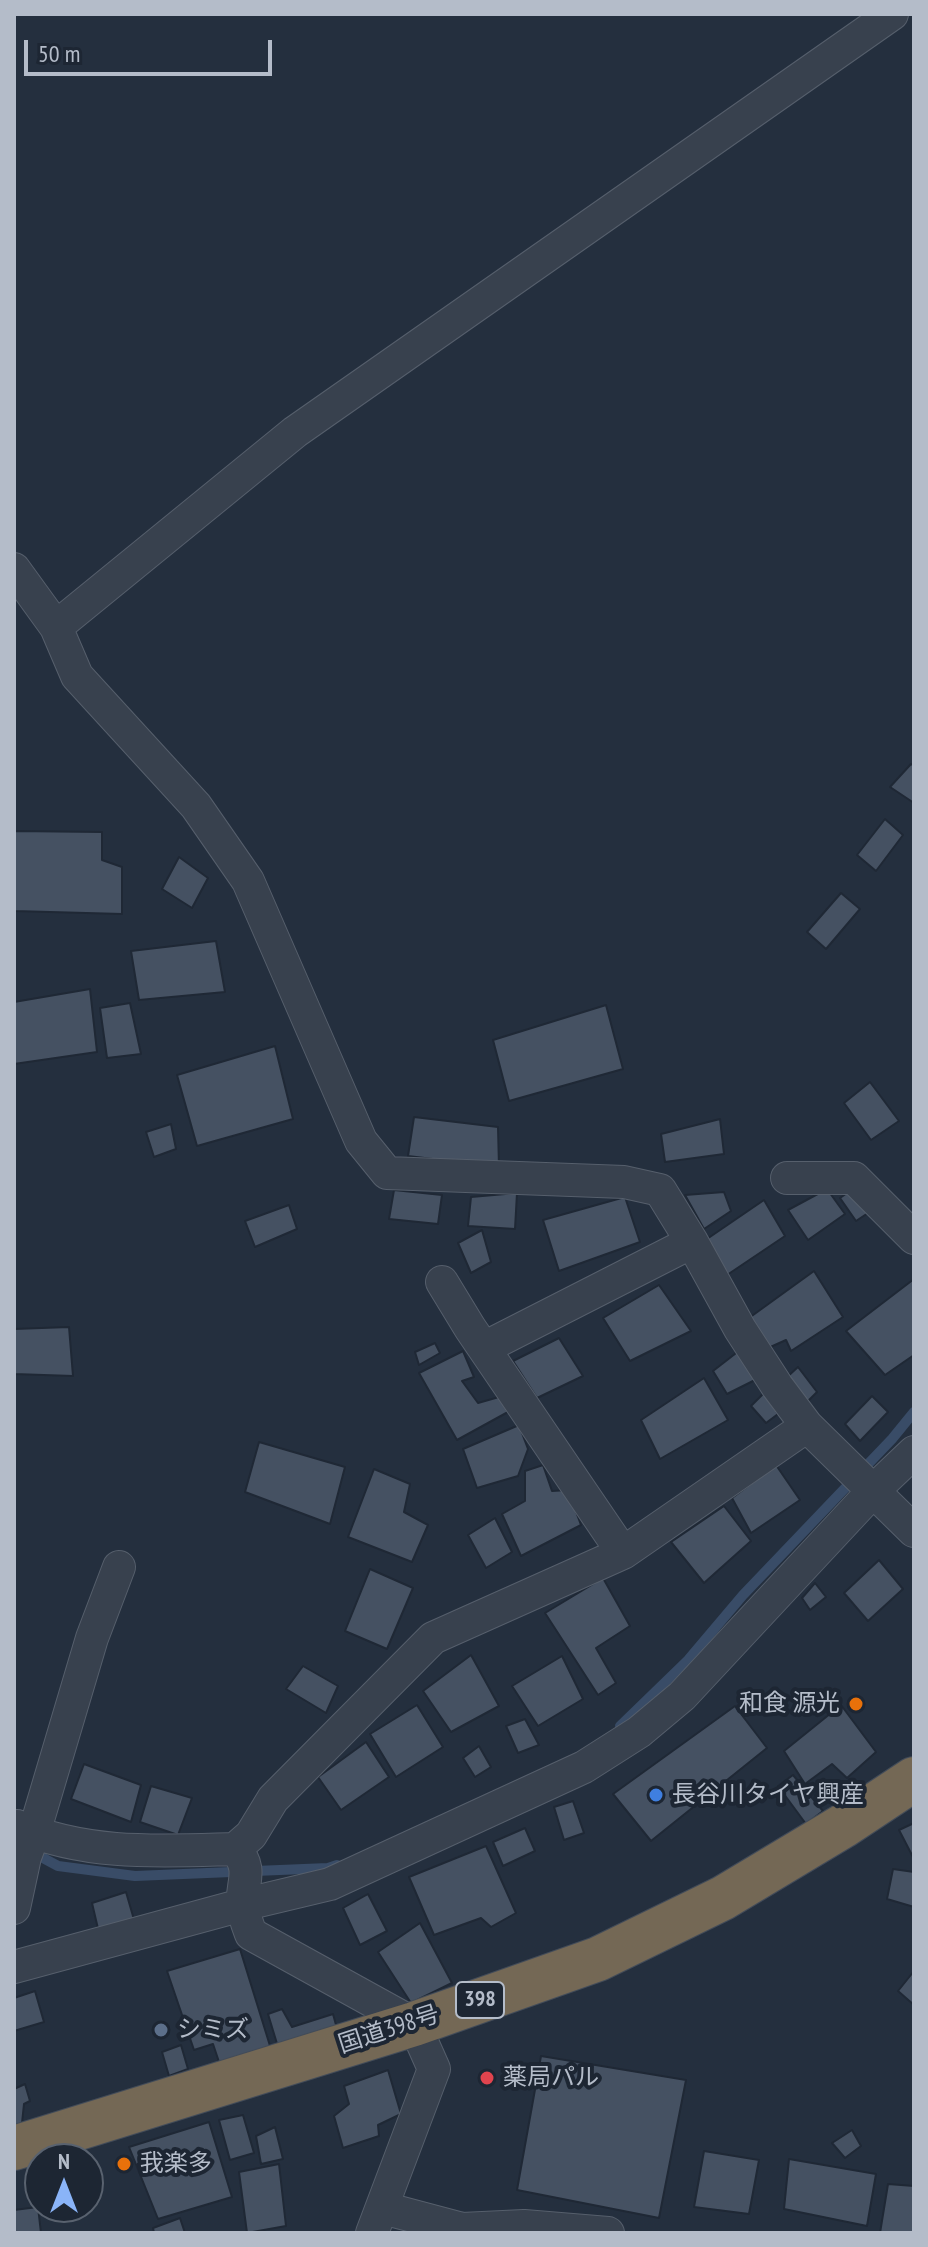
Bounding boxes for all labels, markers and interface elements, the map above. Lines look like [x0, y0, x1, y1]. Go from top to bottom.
scale bar [28, 24, 276, 74]
text: 50 m [38, 38, 80, 69]
place label: 和食 源光 [739, 1690, 840, 1718]
marker: 和食 源光 [847, 1695, 865, 1713]
place label: 長谷川タイヤ興産 [672, 1781, 864, 1809]
marker: 長谷川タイヤ興産 [647, 1786, 665, 1804]
road number: 398 [456, 1982, 504, 2018]
street label: 国道398号 [335, 2000, 443, 2060]
place label: シミズ [177, 2016, 249, 2044]
marker: シミズ [152, 2021, 170, 2039]
place label: 薬局パル [503, 2064, 599, 2092]
marker: 薬局パル [478, 2069, 496, 2087]
north arrow [24, 2143, 104, 2223]
text: N [58, 2147, 70, 2175]
place label: 我楽多 [140, 2150, 212, 2178]
marker: 我楽多 [115, 2155, 133, 2173]

